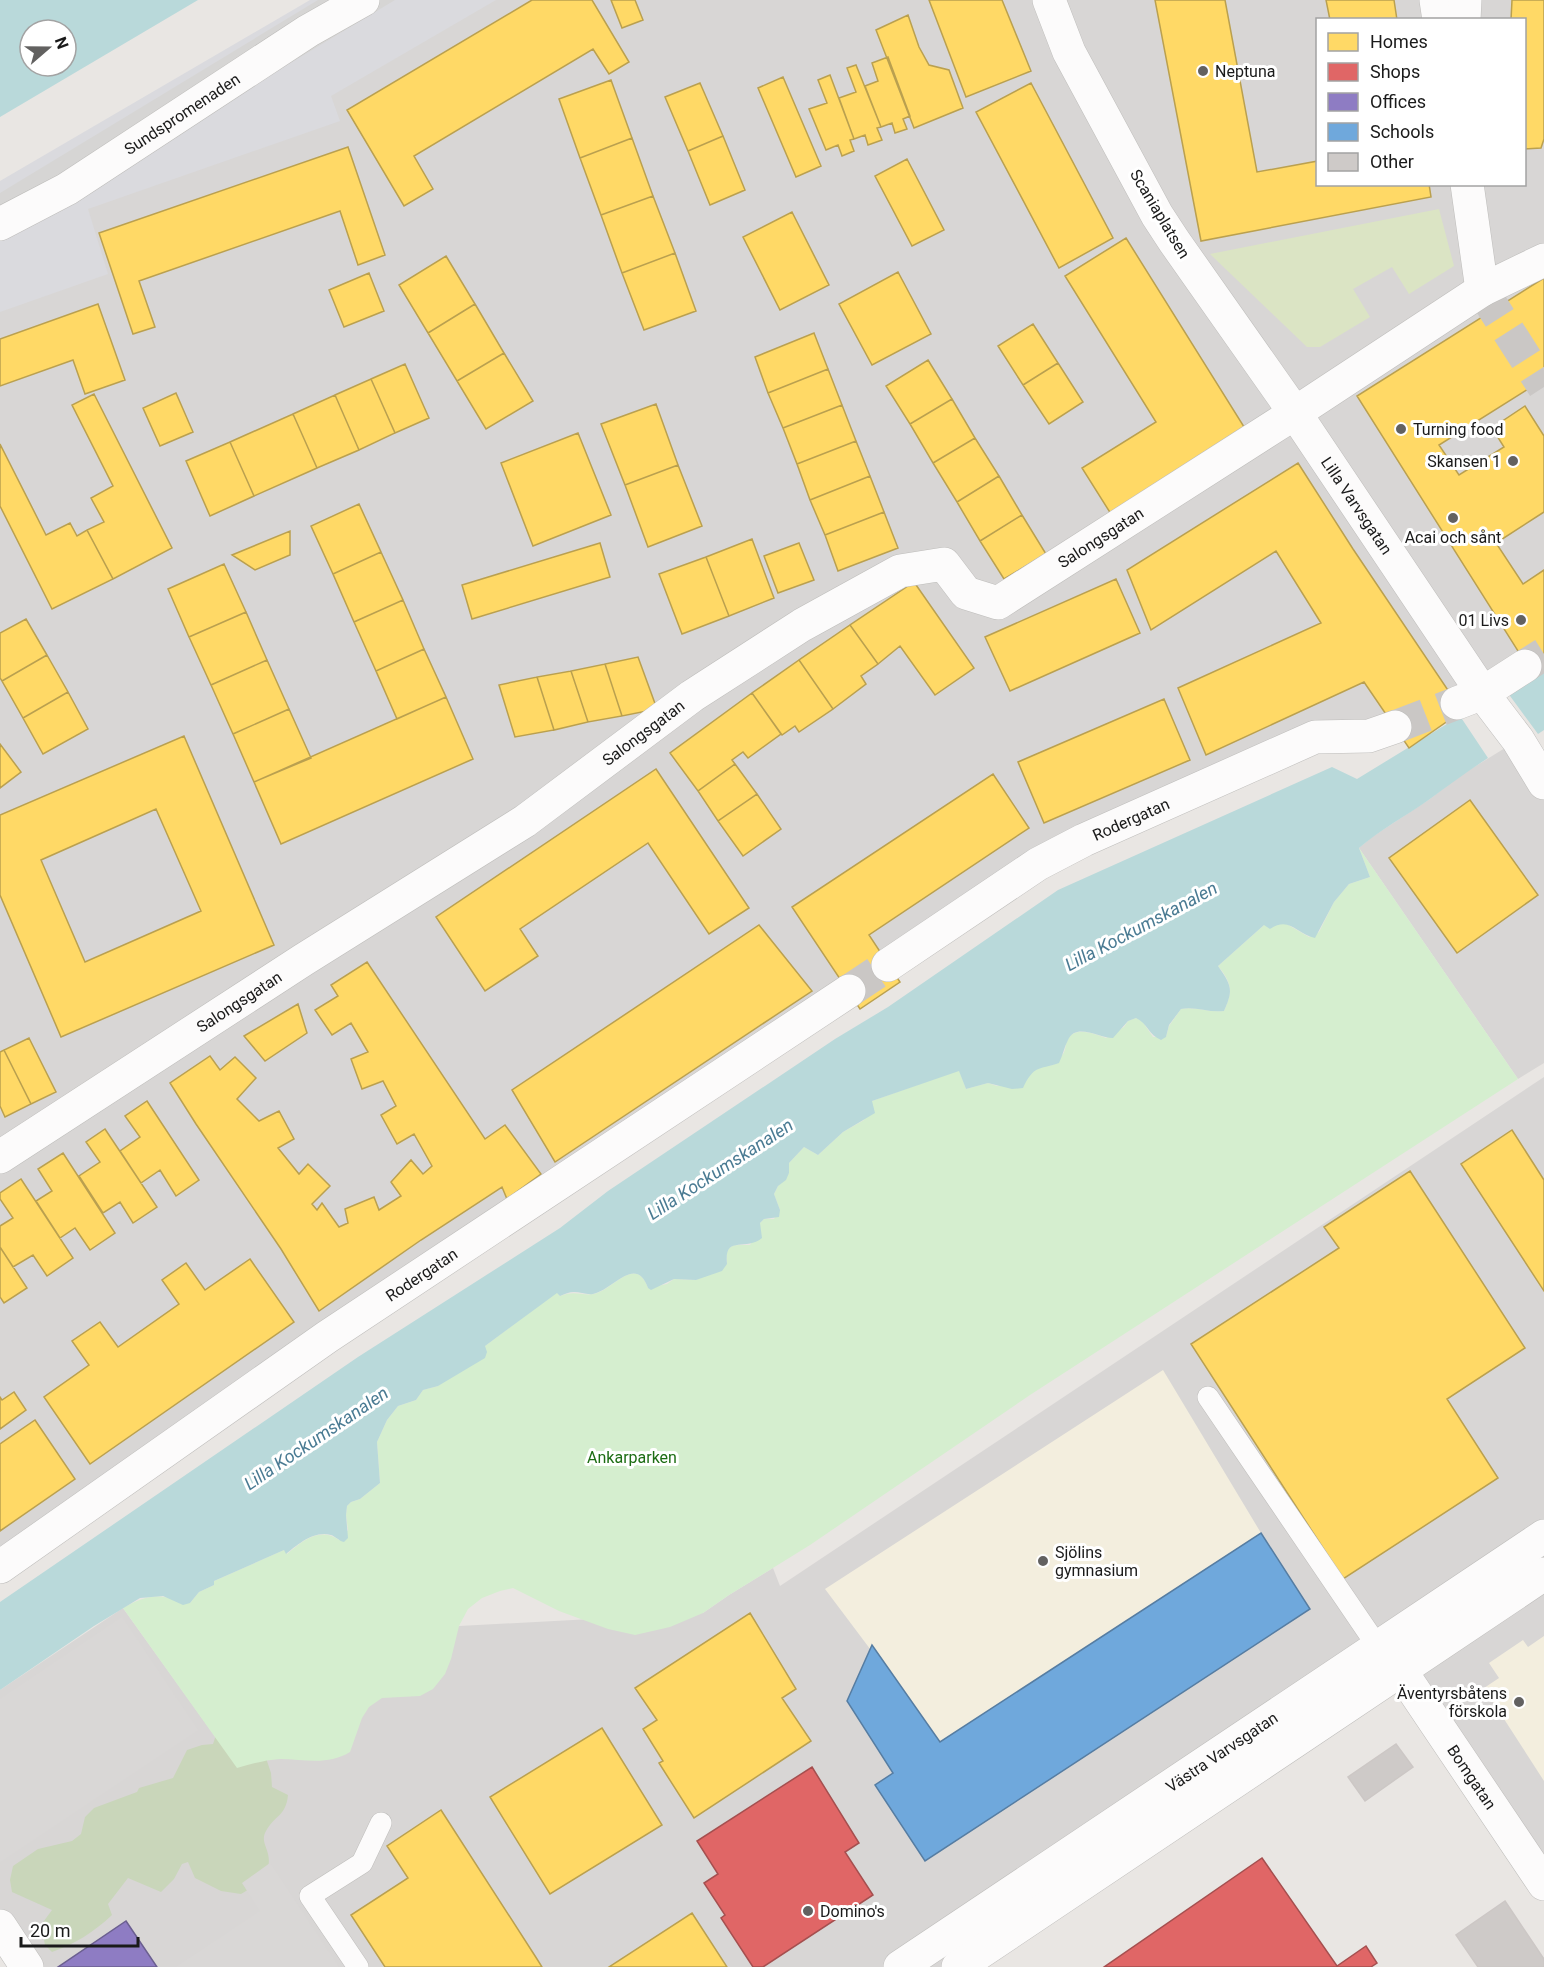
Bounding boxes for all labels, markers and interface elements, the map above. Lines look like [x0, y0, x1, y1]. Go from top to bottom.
north arrow [18, 18, 78, 78]
legend [1316, 18, 1526, 186]
text: Homes [1370, 31, 1428, 52]
text: N [51, 34, 72, 52]
text: Shops [1370, 61, 1420, 82]
place label: Neptuna [1215, 62, 1275, 81]
marker: Neptuna [1196, 64, 1210, 78]
street label: Sundspromenaden [121, 69, 243, 158]
text: Offices [1370, 91, 1426, 112]
text: Schools [1370, 121, 1434, 142]
text: Other [1370, 151, 1414, 172]
street label: Scaniaplatsen [1126, 166, 1194, 262]
place label: Turning food [1413, 420, 1503, 439]
marker: Turning food [1394, 422, 1408, 436]
place label: Skansen 1 [1427, 452, 1501, 471]
street label: Lilla Varvsgatan [1317, 453, 1396, 558]
marker: Skansen 1 [1506, 454, 1520, 468]
street label: Salongsgatan [1054, 503, 1147, 572]
marker: Acai och sånt [1446, 511, 1460, 525]
place label: Acai och sånt [1405, 528, 1501, 547]
place label: 01 Livs [1459, 611, 1509, 630]
marker: 01 Livs [1514, 613, 1528, 627]
street label: Salongsgatan [598, 696, 688, 769]
street label: Rodergatan [1089, 794, 1172, 845]
water label: Lilla Kockumskanalen [1061, 877, 1221, 975]
street label: Salongsgatan [193, 967, 285, 1036]
water label: Lilla Kockumskanalen [643, 1114, 797, 1224]
street label: Rodergatan [382, 1244, 461, 1305]
water label: Lilla Kockumskanalen [240, 1382, 392, 1494]
park label: Ankarparken [587, 1448, 677, 1467]
place label: Sjölins gymnasium [1055, 1543, 1138, 1580]
marker: Sjölins gymnasium [1036, 1554, 1050, 1568]
place label: Äventyrsbåtens förskola [1397, 1684, 1507, 1721]
marker: Äventyrsbåtens förskola [1512, 1695, 1526, 1709]
street label: Västra Varvsgatan [1162, 1708, 1281, 1796]
street label: Bomgatan [1444, 1741, 1500, 1813]
place label: Domino's [820, 1902, 885, 1921]
marker: Domino's [801, 1904, 815, 1918]
scale bar [21, 1910, 138, 1948]
text: 20 m [30, 1920, 70, 1941]

